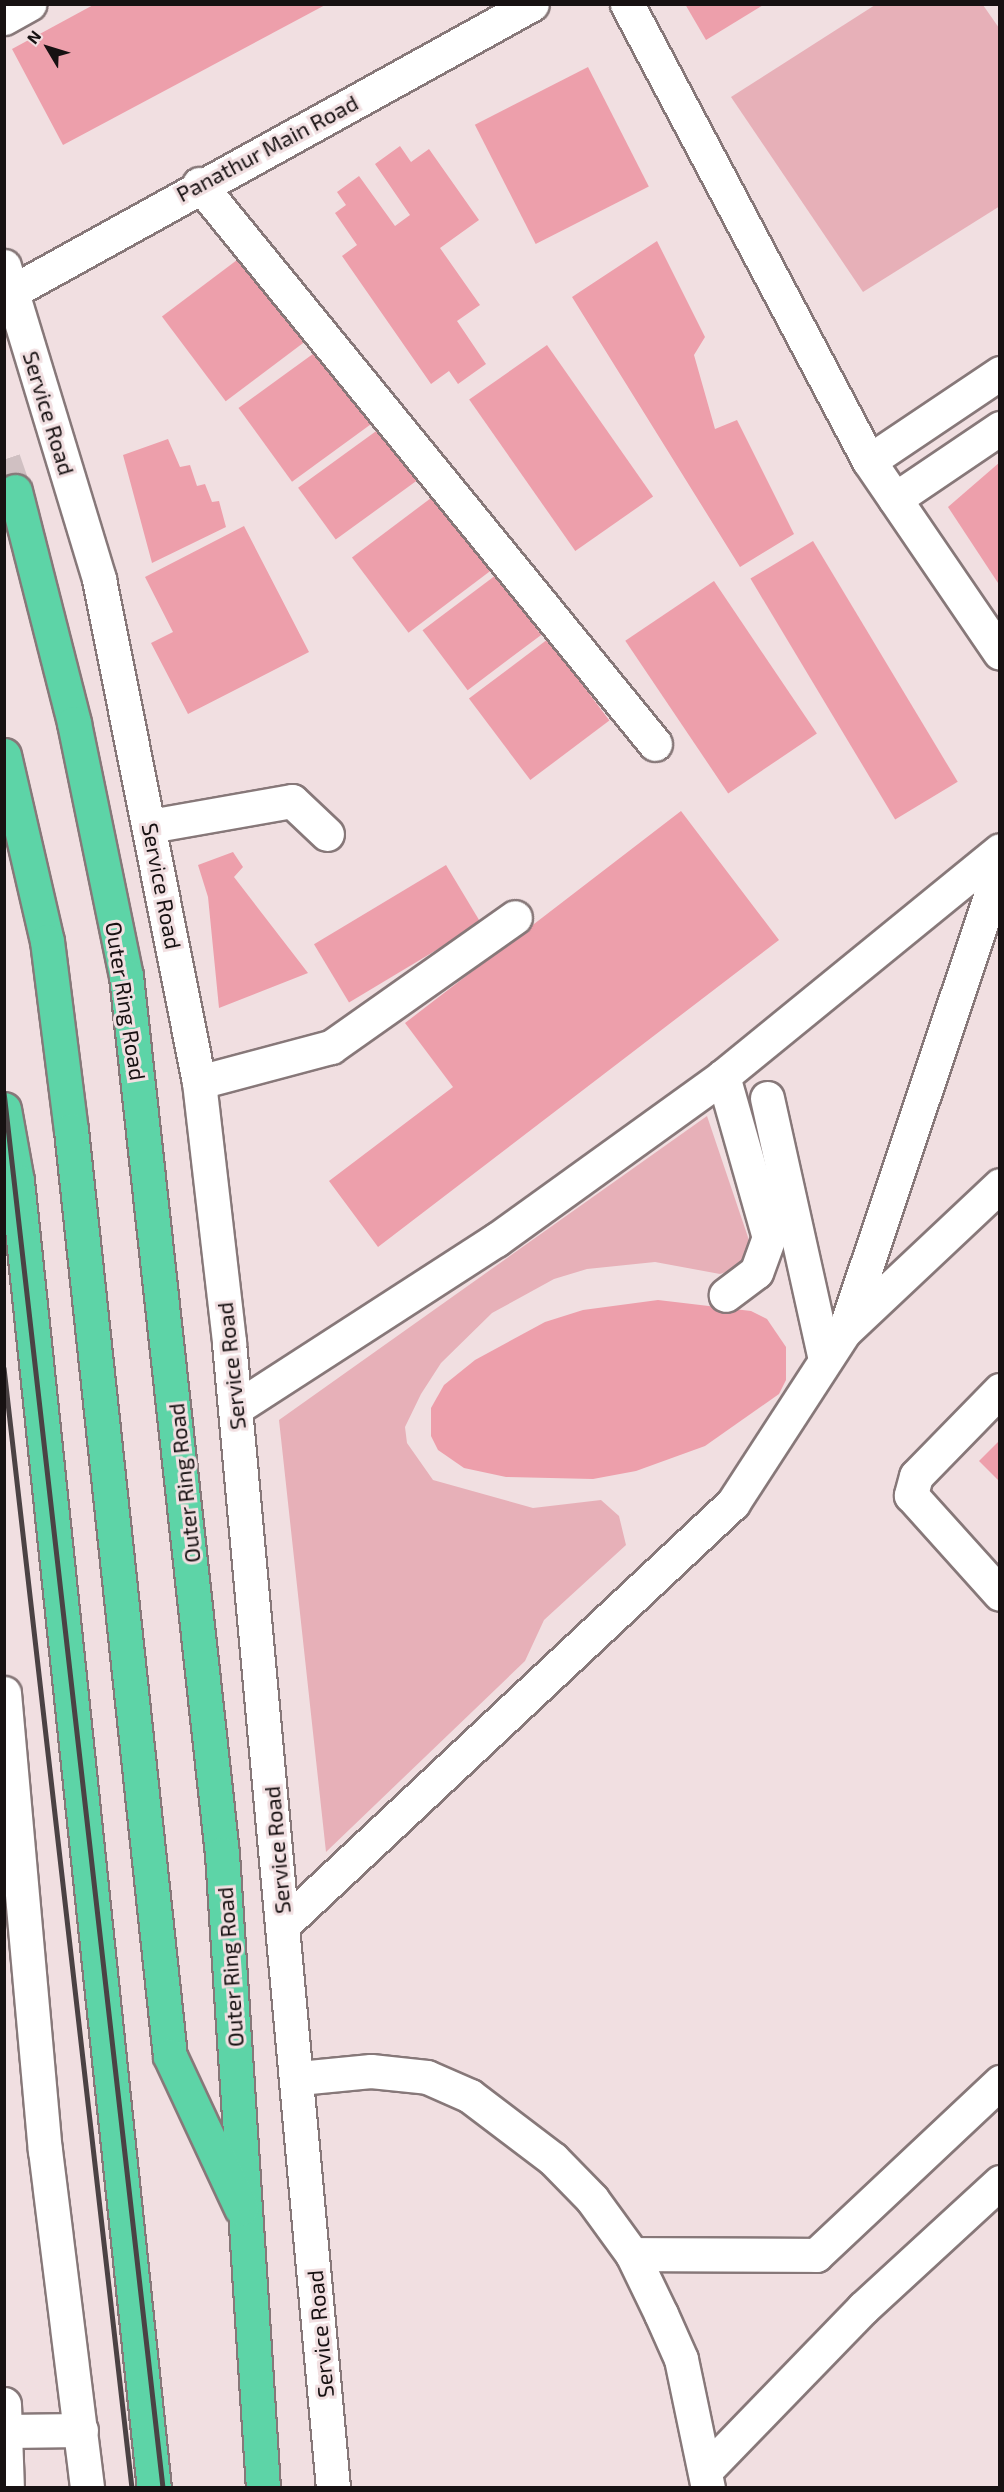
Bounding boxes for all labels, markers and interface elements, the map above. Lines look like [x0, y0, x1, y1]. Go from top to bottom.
north arrow [18, 18, 78, 78]
text: N [22, 26, 44, 47]
street label: Panathur Main Road [171, 89, 363, 207]
street label: Service Road [18, 348, 80, 478]
street label: Service Road [137, 821, 187, 951]
street label: Outer Ring Road [100, 920, 152, 1082]
street label: Service Road [211, 1301, 251, 1431]
street label: Outer Ring Road [162, 1402, 206, 1564]
street label: Service Road [258, 1785, 296, 1915]
street label: Outer Ring Road [211, 1886, 249, 2048]
street label: Service Road [301, 2269, 339, 2399]

